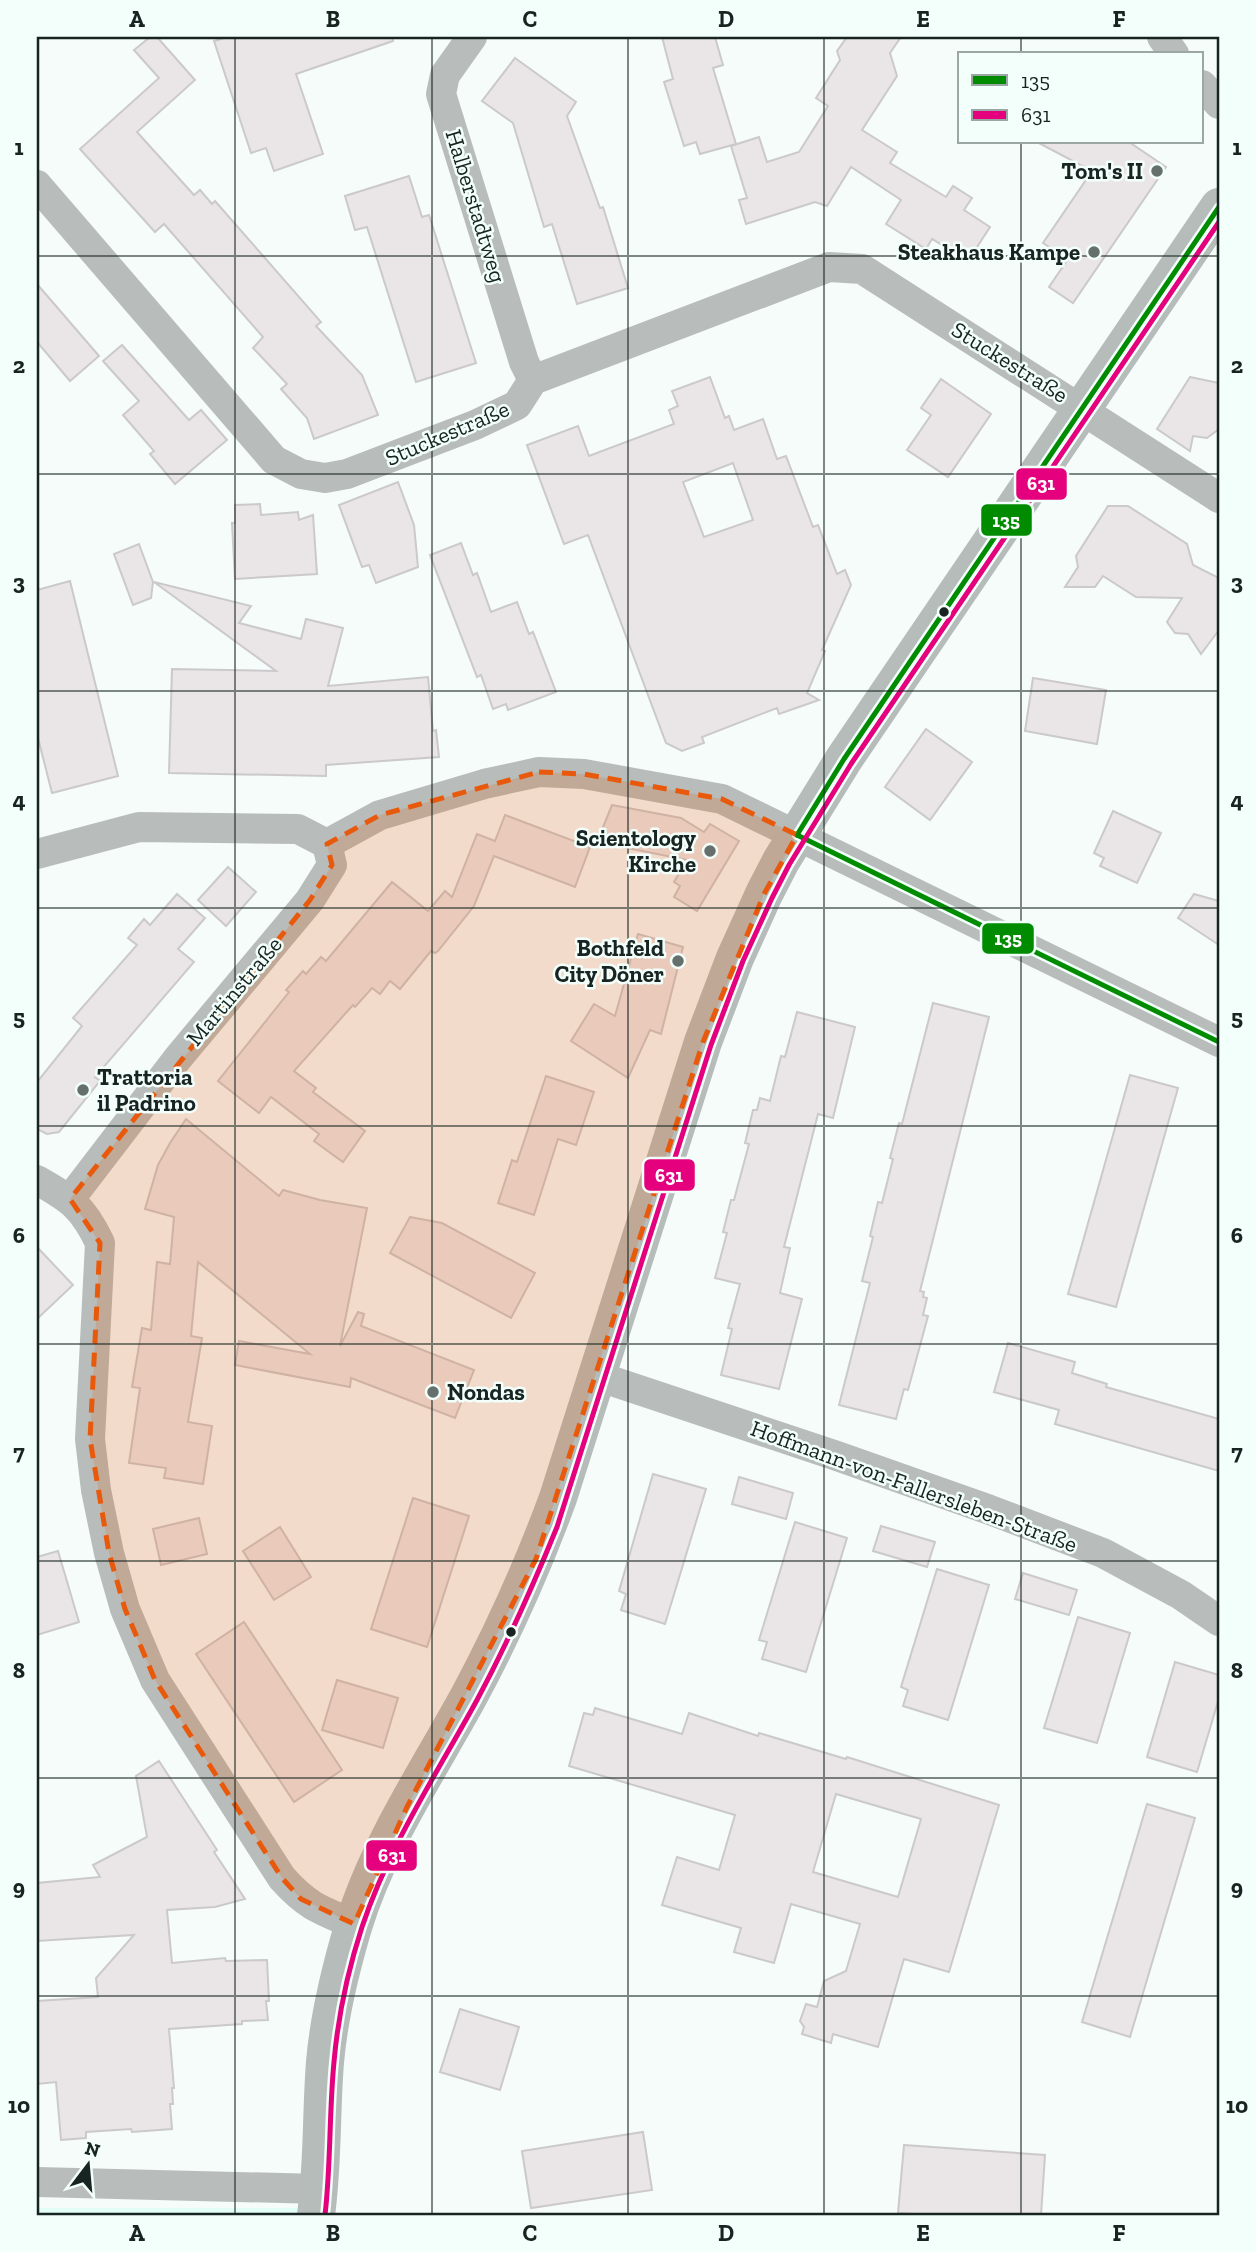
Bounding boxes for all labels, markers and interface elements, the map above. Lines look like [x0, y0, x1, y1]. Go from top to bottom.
text: A [129, 5, 145, 33]
text: B [326, 5, 340, 33]
text: C [523, 5, 537, 33]
text: D [718, 5, 734, 33]
text: E [916, 5, 930, 33]
text: F [1112, 5, 1126, 33]
legend [958, 52, 1204, 144]
text: 135 [1021, 68, 1050, 93]
text: 631 [1021, 102, 1051, 127]
street label: Halberstadtweg [439, 126, 513, 286]
text: 1 [14, 133, 24, 161]
text: 1 [1232, 133, 1242, 161]
place label: Tom's II [1061, 157, 1143, 185]
marker: Tom's II [1149, 163, 1165, 179]
place label: Steakhaus Kampe [898, 238, 1080, 266]
marker: Steakhaus Kampe [1086, 244, 1102, 260]
street label: Stuckestraße [947, 315, 1073, 409]
text: 2 [13, 351, 25, 379]
text: 2 [1231, 351, 1243, 379]
street label: Stuckestraße [381, 394, 513, 472]
line badge: 631 [1015, 467, 1068, 501]
text: 631 [1027, 472, 1055, 495]
line badge: 135 [980, 503, 1033, 537]
text: 135 [992, 509, 1020, 532]
text: 3 [13, 568, 25, 596]
text: 3 [1231, 568, 1243, 596]
unlabelled marker [937, 605, 951, 619]
text: 4 [12, 786, 26, 814]
text: 4 [1230, 786, 1244, 814]
place label: Scientology Kirche [576, 824, 697, 878]
marker: Scientology Kirche [702, 843, 718, 859]
line badge: 135 [981, 922, 1035, 955]
text: 135 [994, 927, 1022, 950]
street label: Martinstraße [180, 931, 288, 1051]
place label: Bothfeld City Döner [554, 934, 664, 988]
marker: Bothfeld City Döner [670, 953, 686, 969]
text: 5 [13, 1003, 25, 1031]
text: 5 [1231, 1003, 1243, 1031]
place label: Trattoria il Padrino [97, 1063, 196, 1117]
marker: Trattoria il Padrino [75, 1082, 91, 1098]
line badge: 631 [643, 1158, 696, 1192]
text: 631 [655, 1164, 683, 1187]
text: 6 [13, 1221, 25, 1249]
text: 6 [1231, 1221, 1243, 1249]
place label: Nondas [447, 1378, 525, 1406]
marker: Nondas [425, 1384, 441, 1400]
street label: Hoffmann-von-Fallersleben-Straße [747, 1414, 1081, 1558]
text: 7 [13, 1438, 25, 1466]
text: 7 [1231, 1438, 1243, 1466]
unlabelled marker [504, 1625, 518, 1639]
text: 8 [13, 1656, 25, 1684]
text: 8 [1231, 1656, 1243, 1684]
line badge: 631 [365, 1839, 418, 1872]
text: 631 [378, 1844, 406, 1867]
text: 9 [13, 1873, 25, 1901]
text: 9 [1231, 1873, 1243, 1901]
text: 10 [8, 2091, 30, 2119]
text: 10 [1226, 2091, 1248, 2119]
north arrow [52, 2130, 122, 2200]
text: N [82, 2136, 103, 2162]
text: A [129, 2219, 145, 2247]
text: B [326, 2219, 340, 2247]
text: C [523, 2219, 537, 2247]
text: D [718, 2219, 734, 2247]
text: E [916, 2219, 930, 2247]
text: F [1112, 2219, 1126, 2247]

